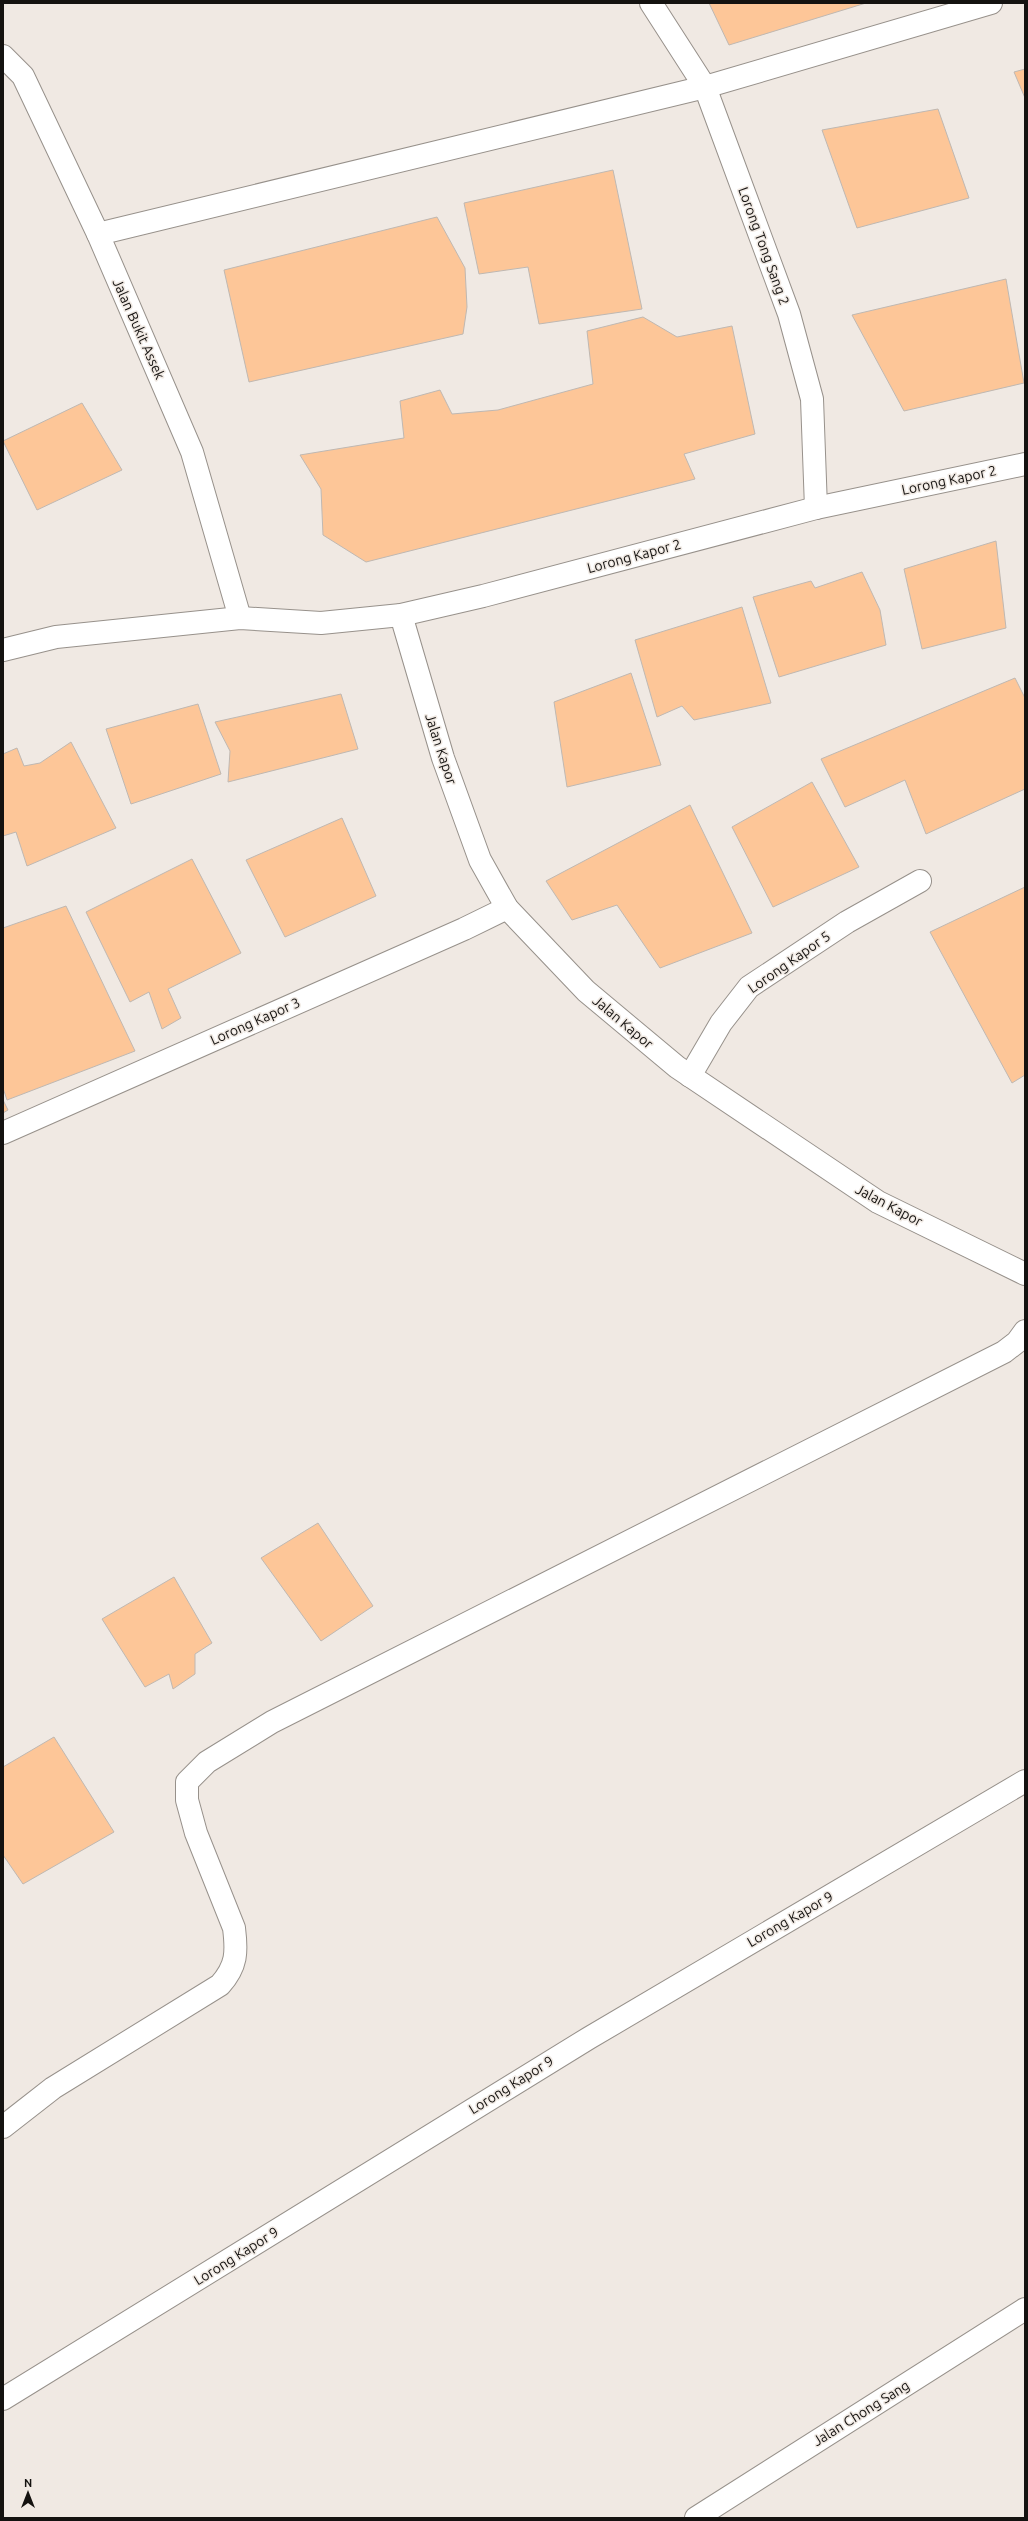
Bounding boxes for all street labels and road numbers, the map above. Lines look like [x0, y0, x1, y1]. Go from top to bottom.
street label: Lorong Tong Sang 2 [735, 185, 793, 307]
street label: Jalan Bukit Assek [110, 276, 168, 382]
street label: Lorong Kapor 2 [900, 462, 998, 498]
street label: Lorong Kapor 2 [585, 536, 683, 576]
street label: Jalan Kapor [422, 712, 460, 787]
street label: Lorong Kapor 5 [745, 928, 833, 996]
street label: Jalan Kapor [590, 992, 657, 1052]
street label: Lorong Kapor 3 [208, 994, 302, 1048]
street label: Jalan Kapor [853, 1181, 926, 1230]
street label: Lorong Kapor 9 [744, 1888, 836, 1950]
street label: Lorong Kapor 9 [466, 2053, 556, 2117]
street label: Lorong Kapor 9 [191, 2224, 281, 2288]
street label: Jalan Chong Sang [810, 2377, 912, 2449]

